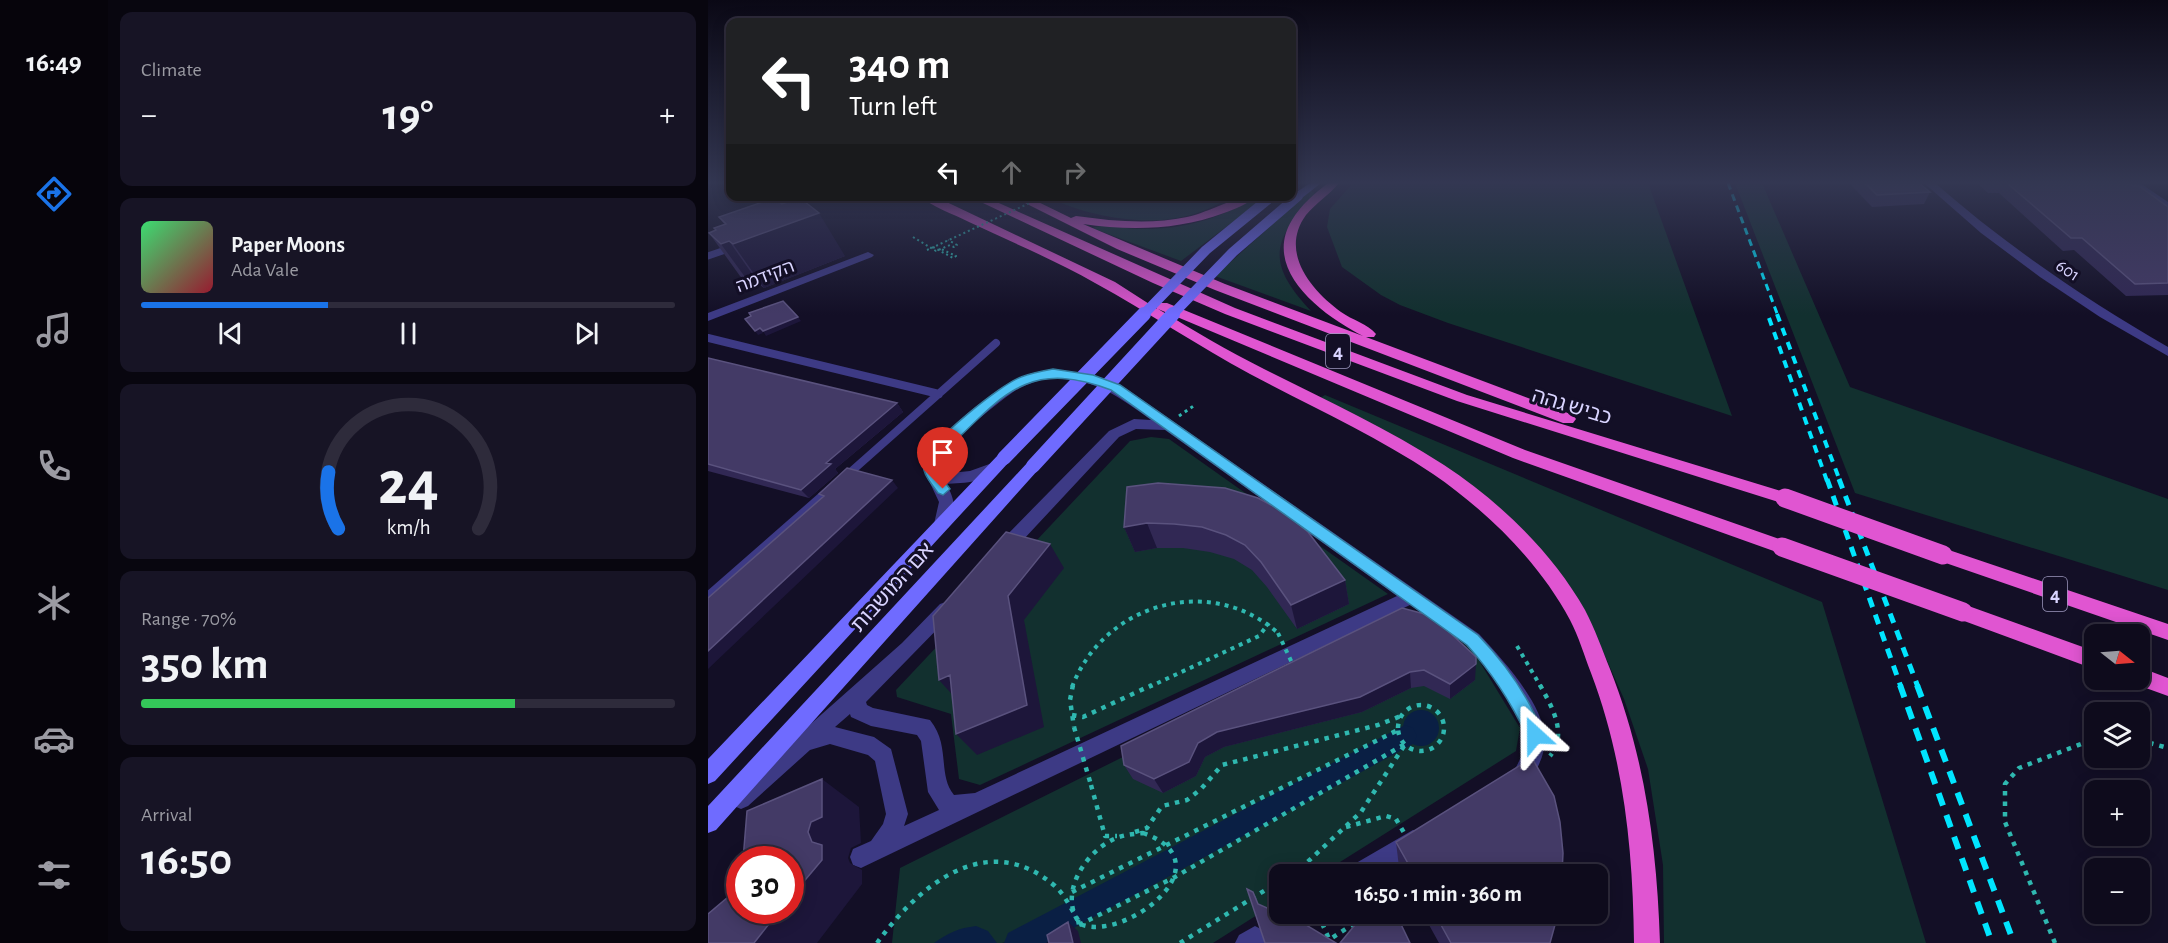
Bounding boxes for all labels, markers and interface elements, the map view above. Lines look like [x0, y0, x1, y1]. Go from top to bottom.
icon: left [750, 42, 828, 120]
text: 340 m [849, 44, 950, 86]
text: 16:49 [26, 49, 82, 76]
text: Climate [141, 60, 202, 80]
text: 19° [382, 93, 434, 138]
text: Turn left [849, 93, 937, 120]
text: − [141, 99, 157, 132]
text: + [659, 99, 675, 132]
icon: left [932, 156, 965, 189]
icon: ahead [995, 156, 1028, 189]
icon: right [1058, 156, 1091, 189]
icon: directions [33, 173, 75, 215]
text: Paper Moons [231, 234, 345, 256]
street label: 601 [2052, 257, 2082, 285]
street label: הקידמה [734, 258, 797, 296]
text: Ada Vale [231, 260, 299, 280]
icon: music [33, 309, 75, 351]
icon: previous [214, 317, 247, 350]
icon: pause [392, 317, 425, 350]
icon: next [570, 317, 603, 350]
road number: 4 [1326, 334, 1350, 368]
street label: כביש גהה [1530, 384, 1614, 429]
pin [917, 427, 968, 489]
icon: arrive [926, 436, 959, 469]
icon: phone [33, 445, 75, 487]
text: 24 [378, 453, 438, 515]
text: km/h [386, 517, 430, 538]
street label: אם המושבות [847, 539, 938, 636]
road number: 4 [2043, 577, 2067, 611]
icon: climate [33, 582, 75, 624]
text: Range · 70% [141, 609, 237, 629]
north arrow [2084, 624, 2150, 690]
map controls [2084, 624, 2150, 924]
text: 350 km [141, 642, 269, 687]
button: layers [2084, 702, 2150, 768]
position arrow [1503, 703, 1567, 767]
icon: car [33, 718, 75, 760]
button: + [2084, 780, 2150, 846]
text: Arrival [141, 805, 192, 825]
text: 16:50 [141, 838, 232, 883]
speed limit sign: 30 [726, 846, 804, 924]
icon: filters [33, 854, 75, 896]
button: − [2084, 858, 2150, 924]
text: 16:50 · 1 min · 360 m [1355, 883, 1522, 905]

